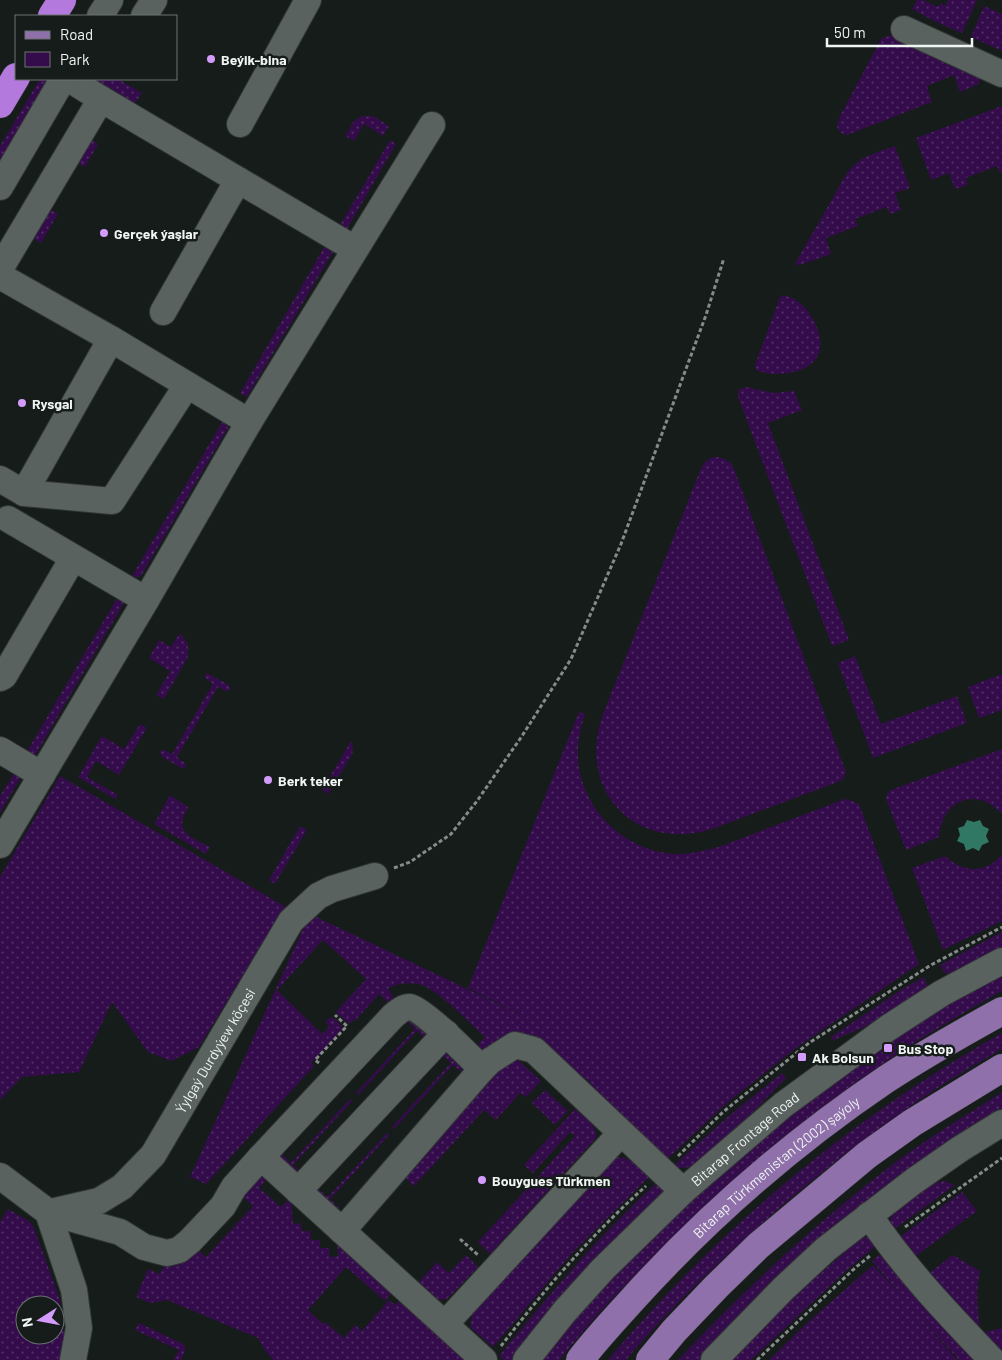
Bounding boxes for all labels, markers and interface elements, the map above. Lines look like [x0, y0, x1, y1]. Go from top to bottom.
legend [15, 15, 178, 80]
scale bar [827, 15, 972, 47]
text: 50 m [834, 23, 866, 41]
text: Road [60, 25, 93, 43]
text: Park [60, 50, 90, 68]
place label: Beýik-bina [221, 51, 287, 68]
marker: Beýik-bina [205, 53, 217, 65]
place label: Gerçek ýaşlar [114, 225, 199, 242]
marker: Gerçek ýaşlar [98, 227, 110, 239]
place label: Rysgal [32, 395, 73, 412]
marker: Rysgal [16, 397, 28, 409]
place label: Berk teker [278, 772, 343, 789]
marker: Berk teker [262, 774, 274, 786]
street label: Ýylgaý Durdyýew köçesi [171, 985, 258, 1116]
place label: Bus Stop [898, 1040, 953, 1057]
marker: Bus Stop [882, 1042, 894, 1054]
place label: Ak Bolsun [812, 1049, 874, 1066]
marker: Ak Bolsun [796, 1051, 808, 1063]
street label: Bitarap Frontage Road [687, 1088, 802, 1189]
street label: Bitarap Türkmenistan (2002) şaýoly [689, 1092, 863, 1241]
place label: Bouygues Türkmen [492, 1172, 610, 1189]
marker: Bouygues Türkmen [476, 1174, 488, 1186]
north arrow [15, 1295, 65, 1345]
text: N [18, 1316, 36, 1329]

